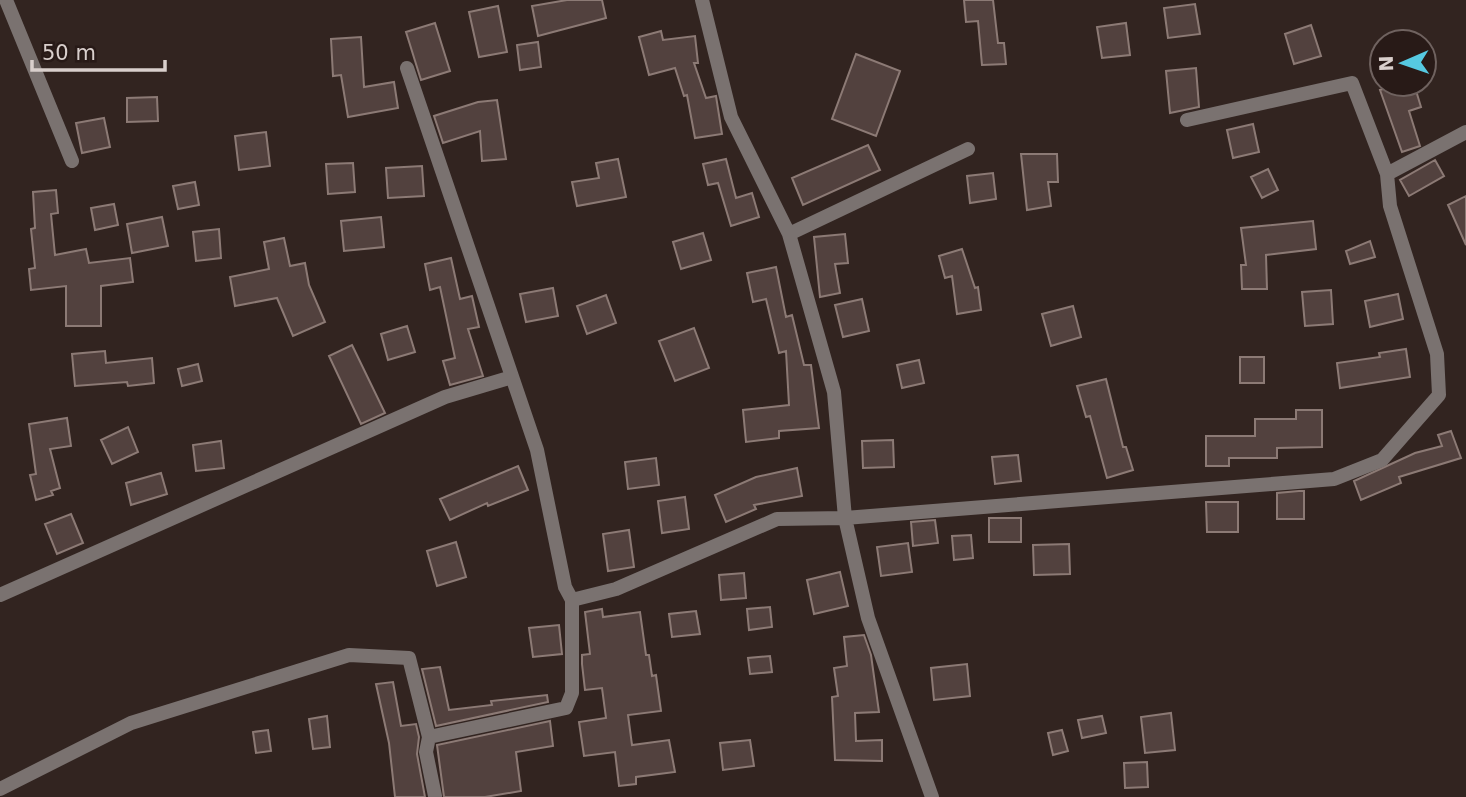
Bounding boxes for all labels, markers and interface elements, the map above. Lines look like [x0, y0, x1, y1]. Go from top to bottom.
scale bar [32, 28, 164, 72]
north arrow [1368, 28, 1438, 98]
text: 50 m [42, 41, 96, 65]
text: N [1375, 55, 1397, 72]

